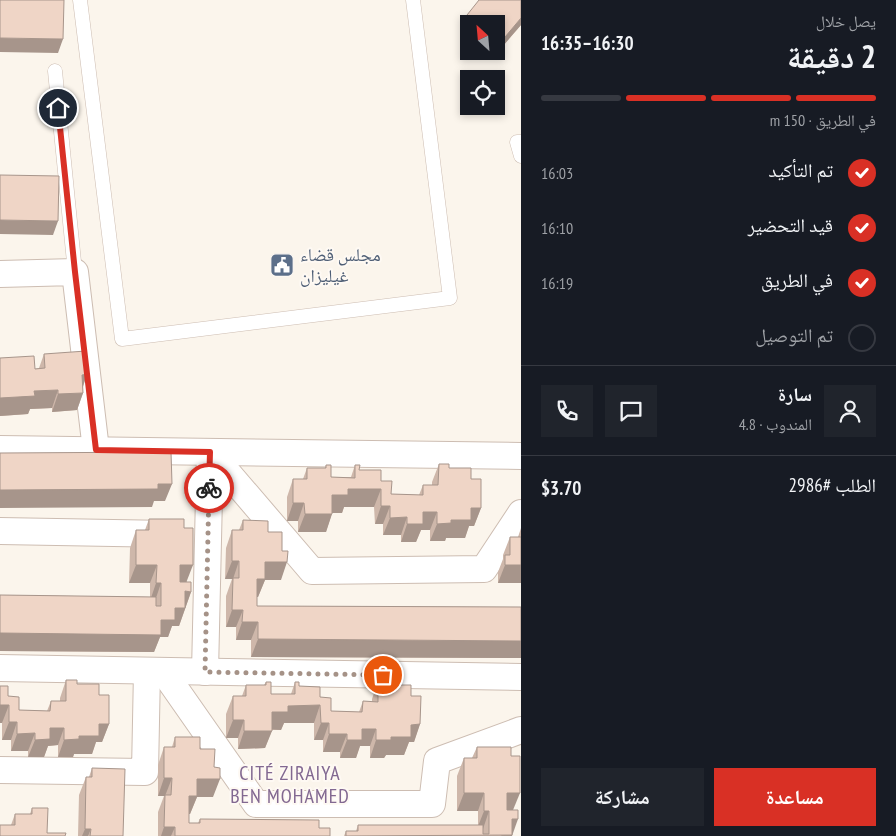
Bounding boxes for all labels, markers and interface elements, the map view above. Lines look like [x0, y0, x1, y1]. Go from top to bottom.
text: يصل خلال [816, 11, 876, 31]
north arrow [460, 15, 505, 60]
map controls [460, 15, 505, 115]
text: 16:30–16:35 [541, 31, 634, 55]
text: 2 دقيقة [787, 35, 876, 77]
button: locate [460, 70, 505, 115]
pin [37, 87, 79, 129]
icon: home [44, 94, 72, 122]
text: في الطريق · 150 m [770, 110, 876, 130]
text: تم التأكيد [768, 158, 833, 182]
icon: check [848, 159, 876, 187]
text: 16:03 [541, 163, 573, 183]
text: قيد التحضير [748, 213, 833, 237]
icon: check [848, 214, 876, 242]
text: 16:10 [541, 218, 573, 238]
place label: مجلس قضاء غيليزان [300, 243, 381, 287]
public building icon: مجلس قضاء غيليزان [269, 252, 295, 278]
text: في الطريق [761, 268, 833, 292]
icon: check [848, 269, 876, 297]
text: 16:19 [541, 273, 573, 293]
text: تم التوصيل [755, 323, 833, 347]
text: سارة [778, 382, 812, 406]
button: phone [541, 385, 593, 437]
button: chat [605, 385, 657, 437]
button: person [824, 385, 876, 437]
text: المندوب · 4.8 [739, 414, 812, 434]
courier [184, 463, 234, 513]
text: الطلب #2986 [789, 473, 876, 497]
icon: bike [195, 474, 223, 502]
text: $3.70 [541, 476, 581, 500]
pin [362, 654, 404, 696]
icon: bag [369, 661, 397, 689]
district label: CITÉ ZIRAIYA BEN MOHAMED [230, 760, 350, 809]
button: مشاركة [541, 768, 704, 826]
button: مساعدة [714, 768, 876, 826]

